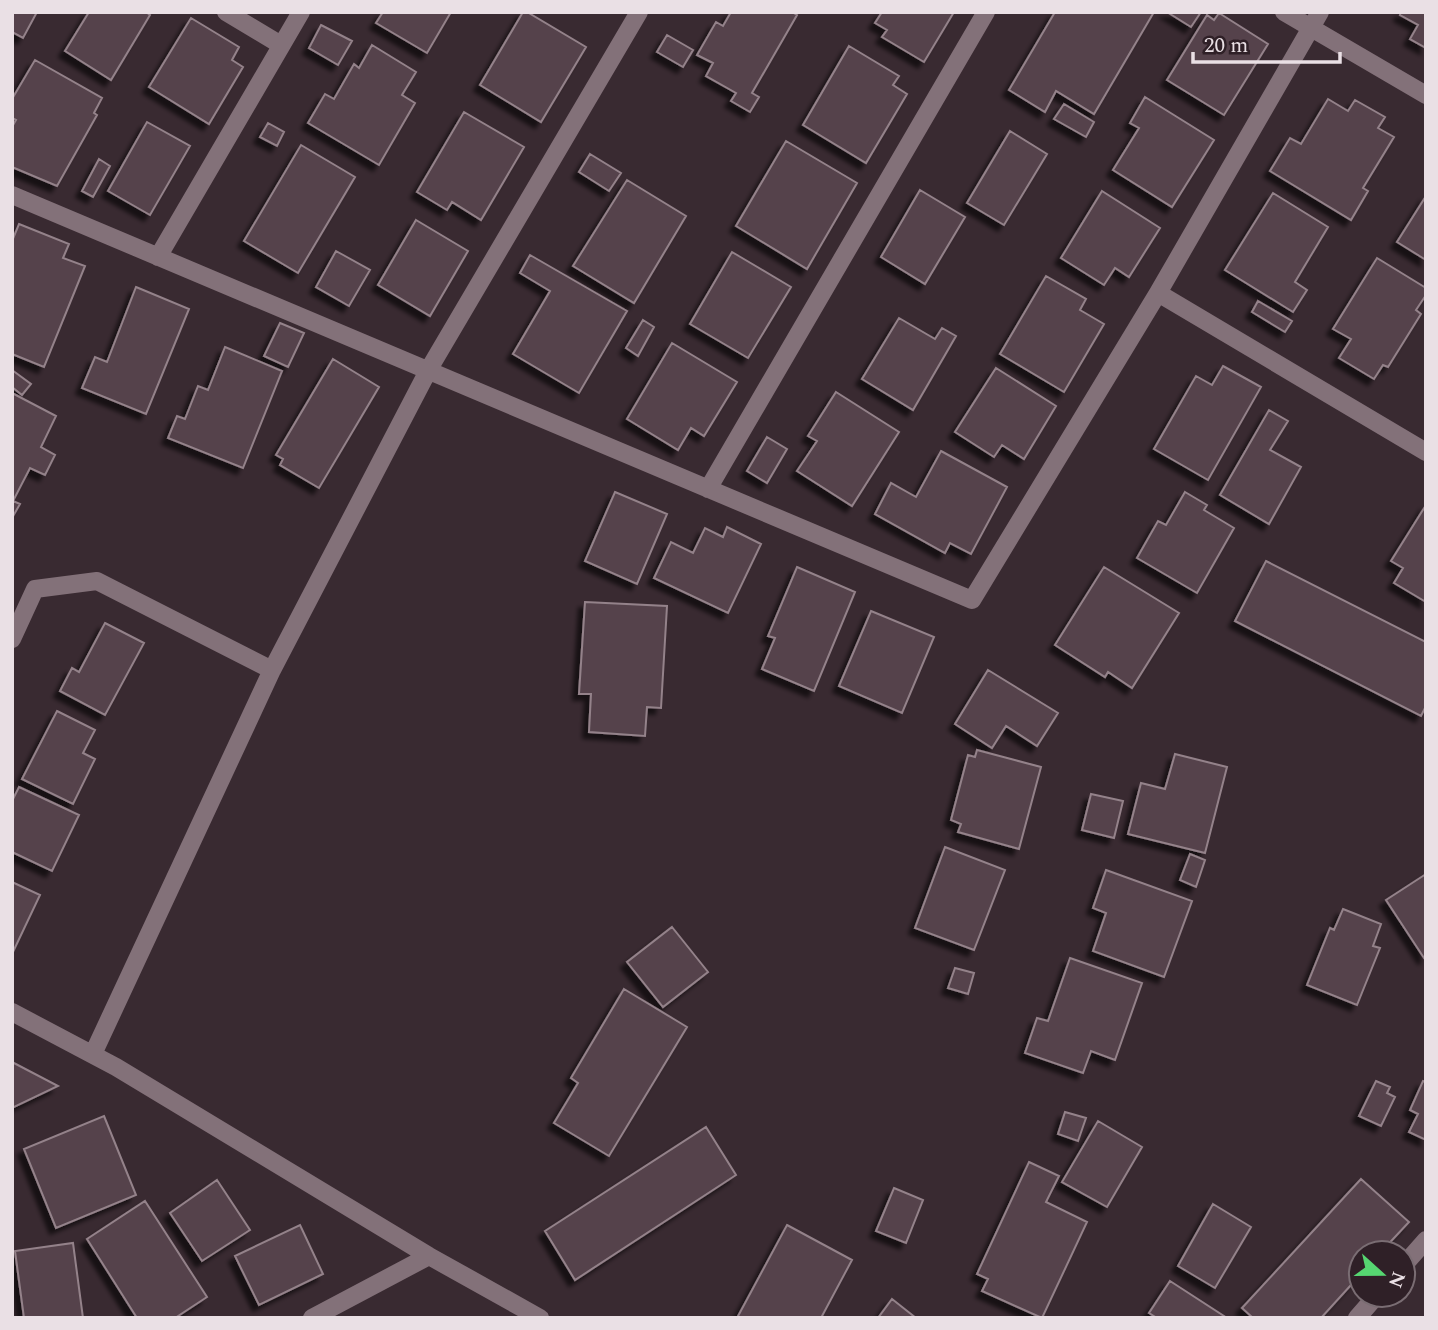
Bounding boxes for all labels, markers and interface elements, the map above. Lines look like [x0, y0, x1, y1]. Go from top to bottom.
scale bar [1193, 21, 1340, 65]
text: 20 m [1204, 30, 1248, 62]
north arrow [1347, 1239, 1417, 1309]
text: N [1380, 1267, 1413, 1292]

